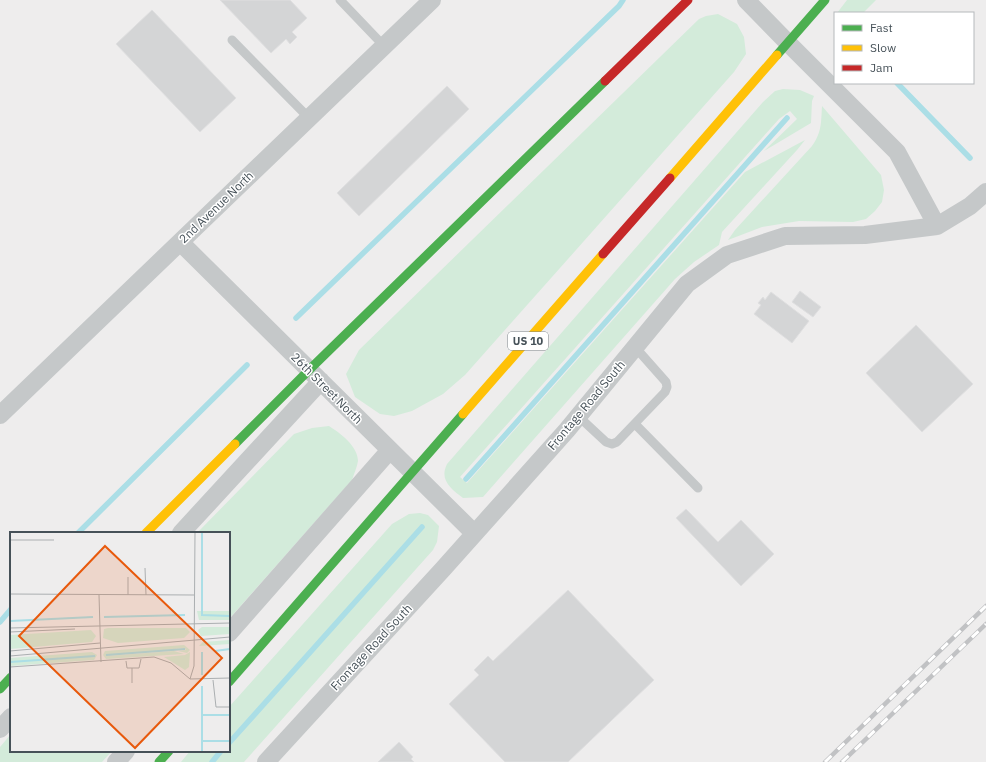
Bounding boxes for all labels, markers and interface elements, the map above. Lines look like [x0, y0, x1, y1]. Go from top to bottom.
legend [834, 12, 974, 84]
text: Fast [870, 20, 893, 35]
text: Slow [870, 40, 896, 55]
text: Jam [870, 60, 893, 75]
street label: 2nd Avenue North [176, 168, 256, 246]
road number: US 10 [508, 332, 548, 350]
street label: 26th Street North [288, 349, 366, 427]
street label: Frontage Road South [544, 357, 628, 453]
inset map [10, 532, 230, 752]
street label: Frontage Road South [327, 601, 415, 693]

